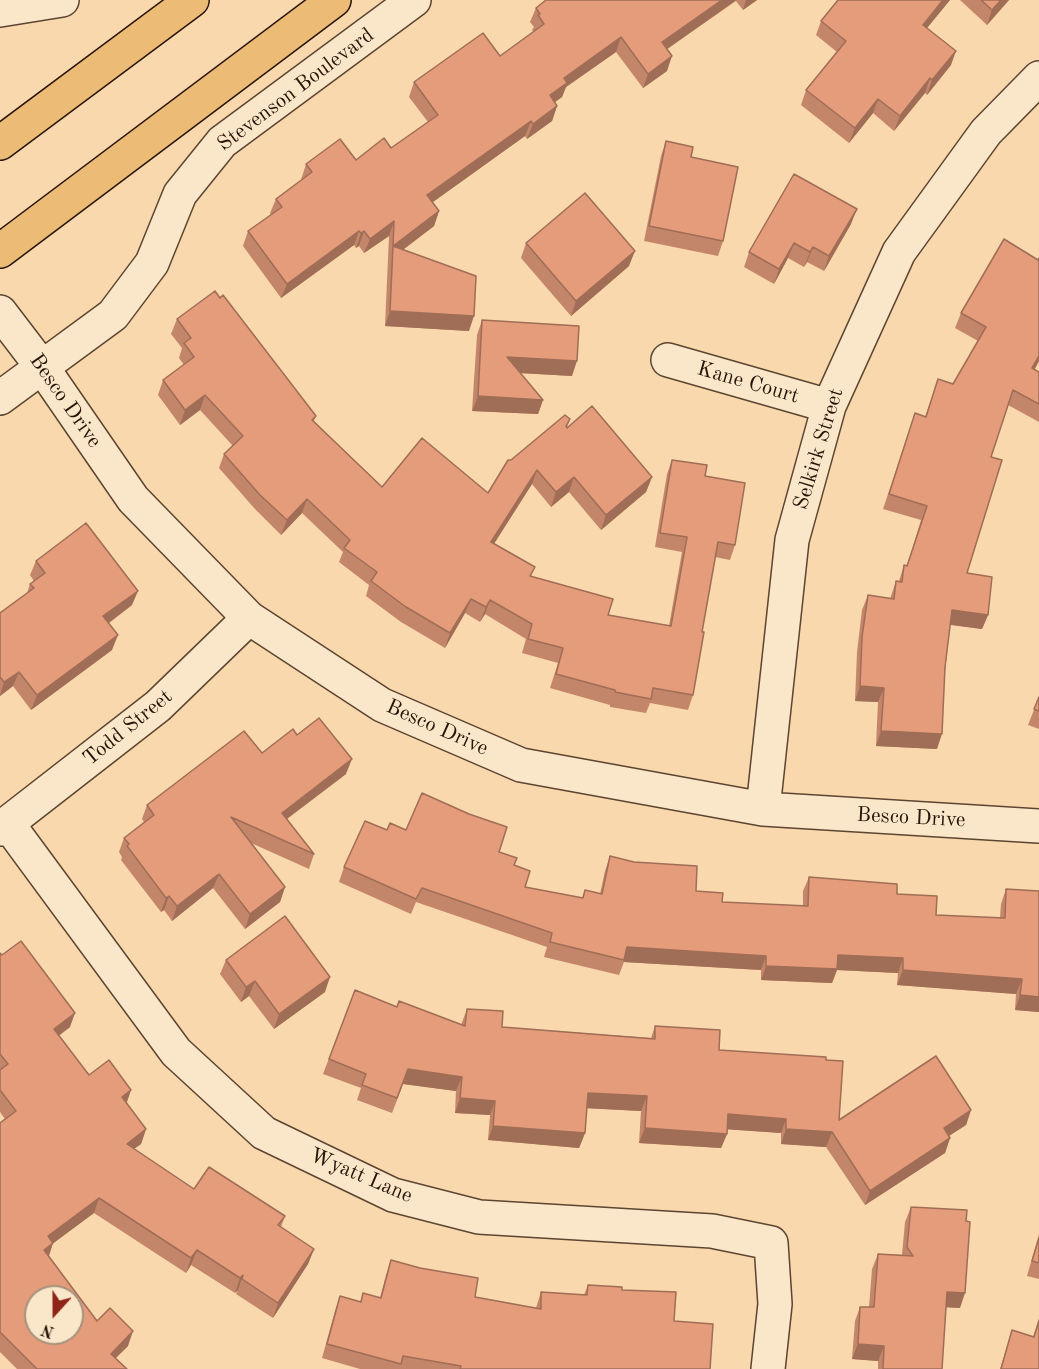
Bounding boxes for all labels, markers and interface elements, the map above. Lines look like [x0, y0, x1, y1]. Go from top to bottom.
street label: Stevenson Boulevard [213, 23, 379, 157]
street label: Besco Drive [23, 349, 107, 453]
street label: Kane Court [694, 356, 802, 410]
street label: Selkirk Street [789, 385, 849, 513]
street label: Todd Street [78, 684, 178, 772]
street label: Besco Drive [382, 694, 492, 762]
street label: Besco Drive [856, 803, 966, 833]
street label: Wyatt Lane [306, 1143, 416, 1209]
north arrow [24, 1285, 84, 1345]
text: N [40, 1320, 57, 1340]

